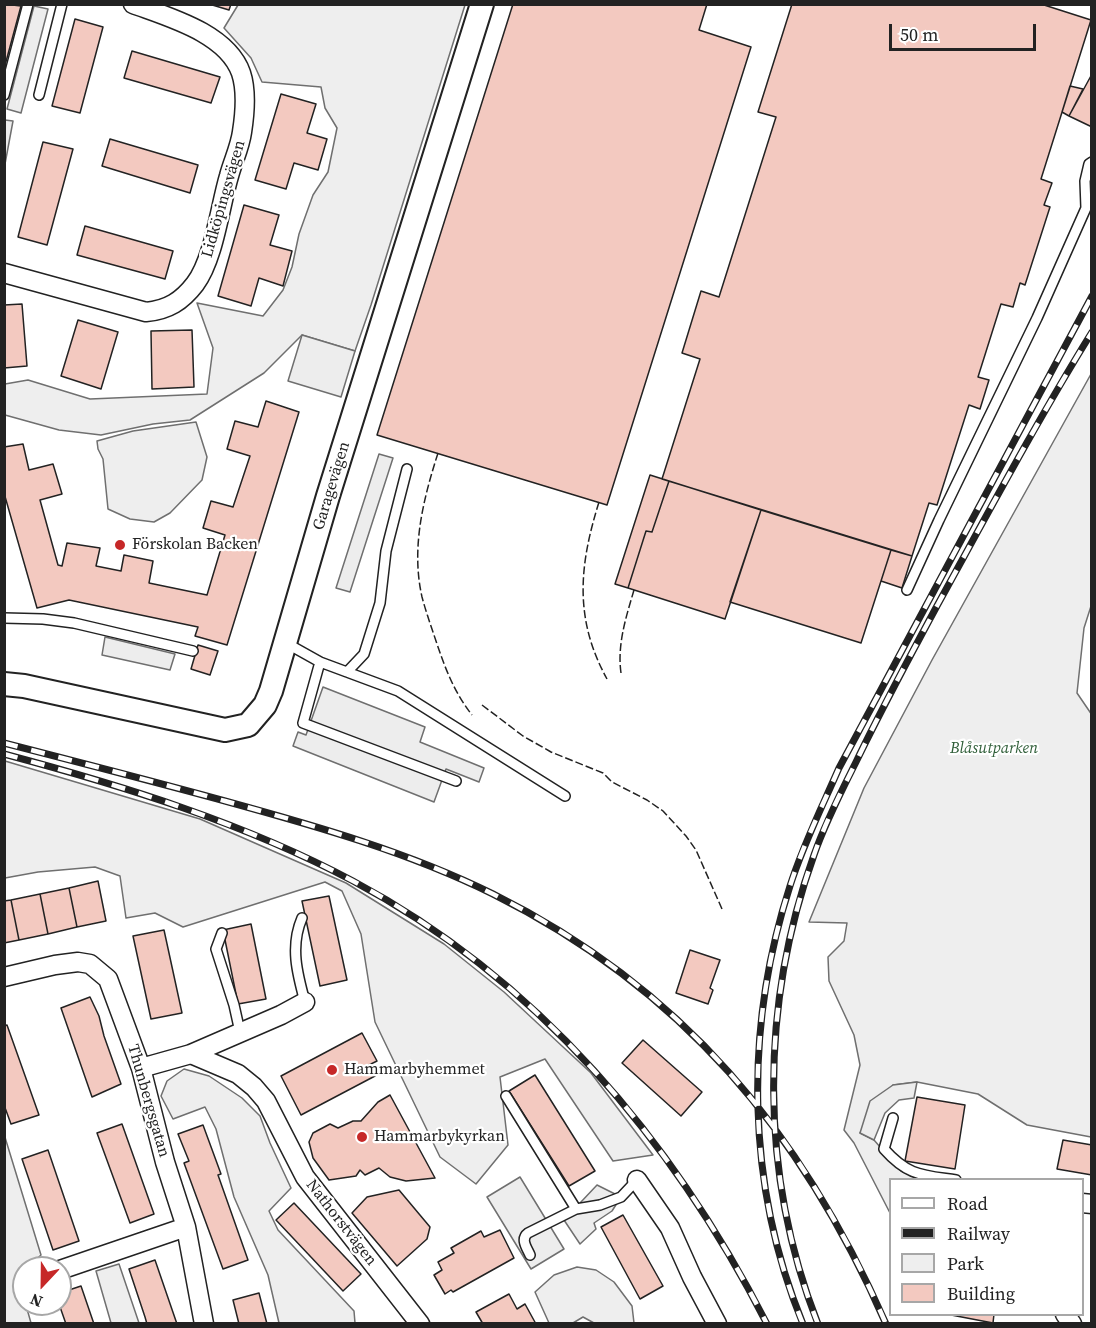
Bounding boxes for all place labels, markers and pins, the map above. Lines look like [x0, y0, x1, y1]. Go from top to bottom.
place label: Förskolan Backen [132, 535, 258, 555]
marker: Förskolan Backen [113, 538, 127, 552]
place label: Hammarbyhemmet [344, 1060, 485, 1080]
marker: Hammarbyhemmet [325, 1063, 339, 1077]
place label: Hammarbykyrkan [374, 1127, 505, 1147]
marker: Hammarbykyrkan [355, 1130, 369, 1144]

